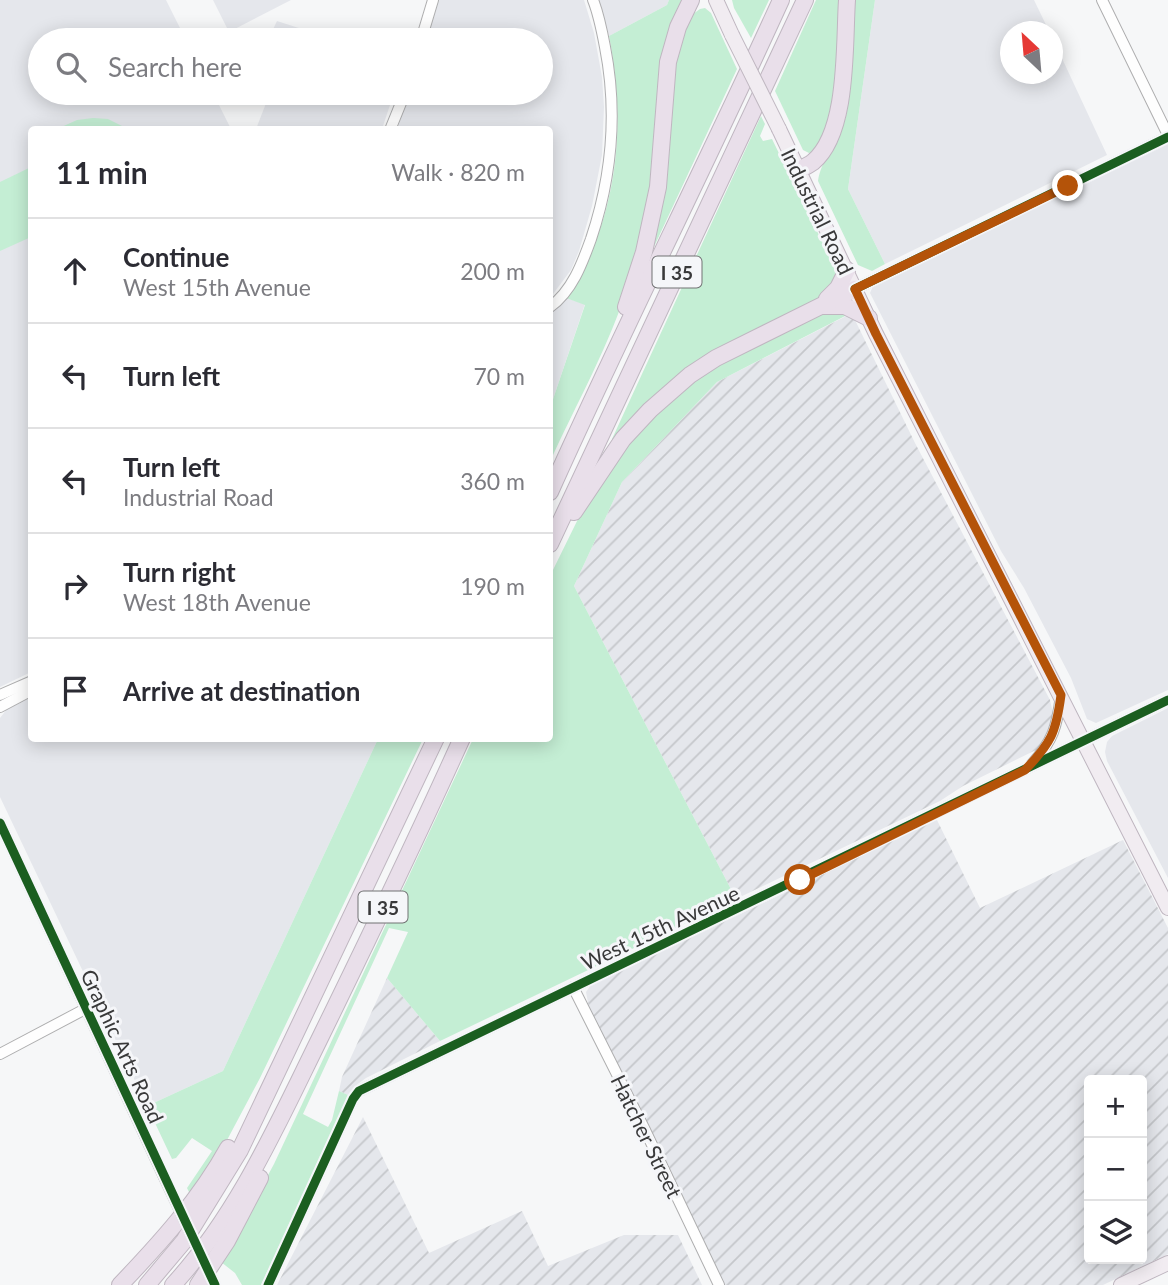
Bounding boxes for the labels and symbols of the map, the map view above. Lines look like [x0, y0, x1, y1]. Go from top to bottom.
north arrow [1000, 21, 1063, 84]
street label: Industrial Road [777, 144, 859, 278]
route end [1052, 170, 1083, 201]
road number: I 35 [652, 256, 702, 288]
route start [784, 864, 815, 895]
street label: West 15th Avenue [577, 879, 743, 975]
road number: I 35 [358, 892, 408, 923]
street label: Graphic Arts Road [76, 965, 170, 1127]
street label: Hatcher Street [606, 1070, 688, 1202]

